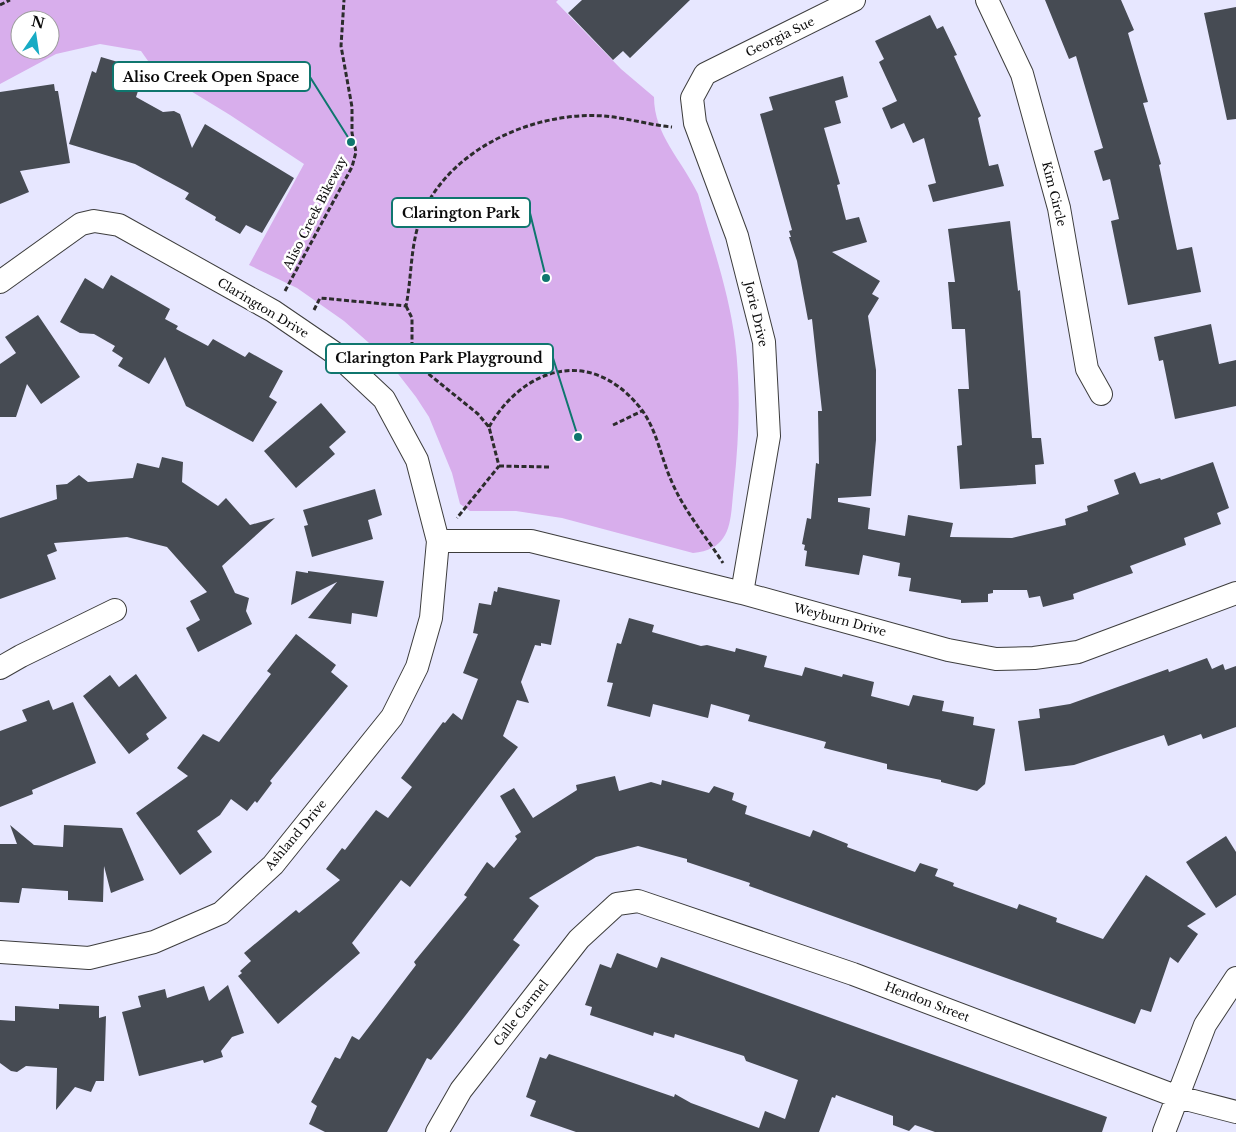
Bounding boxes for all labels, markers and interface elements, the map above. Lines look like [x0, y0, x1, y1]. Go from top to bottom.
north arrow [10, 10, 60, 60]
text: N [29, 12, 46, 33]
street label: Georgia Sue [743, 13, 817, 60]
callout: Aliso Creek Open Space [113, 62, 310, 91]
text: Aliso Creek Open Space [122, 68, 299, 86]
street label: Aliso Creek Bikeway [279, 153, 350, 273]
street label: Kim Circle [1039, 160, 1070, 228]
callout: Clarington Park [392, 198, 530, 227]
text: Clarington Park [402, 204, 521, 222]
street label: Clarington Drive [215, 274, 312, 341]
street label: Jorie Drive [741, 278, 771, 348]
callout: Clarington Park Playground [326, 344, 553, 373]
text: Clarington Park Playground [335, 349, 543, 367]
street label: Weyburn Drive [791, 600, 888, 639]
street label: Ashland Drive [261, 796, 330, 874]
street label: Calle Carmel [490, 976, 551, 1049]
street label: Hendon Street [883, 978, 972, 1025]

